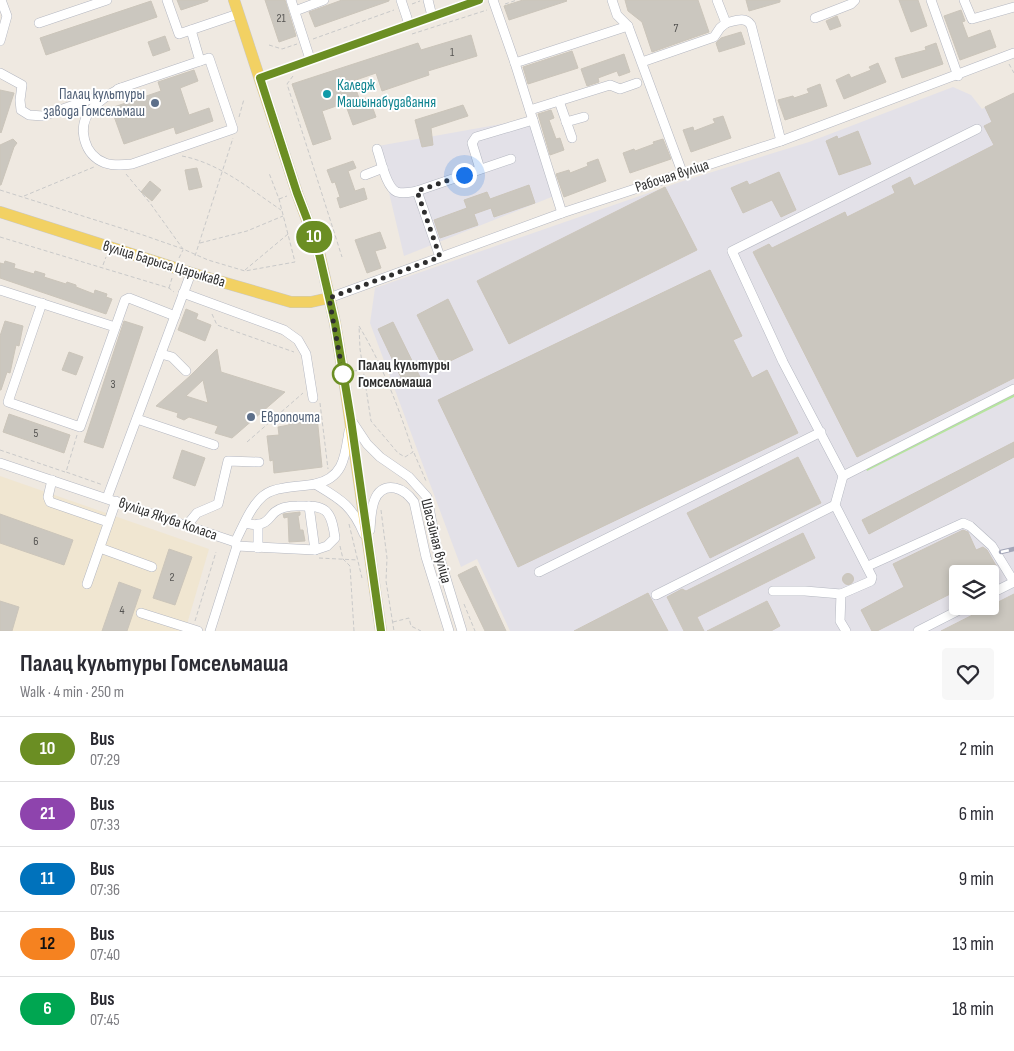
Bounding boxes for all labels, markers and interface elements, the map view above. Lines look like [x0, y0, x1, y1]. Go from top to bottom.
house number: 21 [276, 11, 286, 26]
house number: 7 [674, 21, 679, 36]
house number: 1 [450, 45, 455, 60]
place label: Каледж Машынабудавання [337, 76, 436, 112]
place label: Палац культуры завода Гомсельмаш [43, 85, 145, 121]
marker: Каледж Машынабудавання [321, 88, 333, 100]
marker: Палац культуры завода Гомсельмаш [149, 97, 161, 109]
street label: Рабочая вуліца [633, 155, 712, 197]
your location [452, 163, 477, 188]
line badge: 10 [292, 221, 336, 253]
text: 10 [306, 226, 322, 247]
street label: вуліца Барыса Царыкава [100, 236, 228, 292]
place label: Палац культуры Гомсельмаша [358, 356, 450, 392]
marker: Палац культуры Гомсельмаша [332, 363, 354, 385]
house number: 3 [110, 377, 116, 392]
place label: Европочта [261, 408, 320, 427]
marker: Европочта [245, 411, 257, 423]
house number: 5 [34, 426, 39, 441]
street label: вуліца Якуба Коласа [116, 493, 220, 545]
street label: Шасэйная вуліца [416, 497, 456, 586]
house number: 6 [33, 534, 39, 549]
map controls [949, 565, 999, 615]
button: layers [949, 565, 999, 615]
house number: 2 [170, 570, 175, 585]
house number: 4 [119, 603, 125, 618]
button: heart [942, 648, 994, 700]
text: Палац культуры Гомсельмаша [20, 649, 288, 678]
text: Walk · 4 min · 250 m [20, 683, 124, 702]
text: Bus [90, 728, 115, 751]
text: 10 [40, 738, 55, 759]
text: 2 min [959, 738, 994, 761]
text: 07:29 [90, 751, 120, 770]
text: Bus [90, 793, 115, 816]
text: 21 [40, 803, 55, 824]
text: 6 min [959, 803, 994, 826]
text: 07:33 [90, 816, 120, 835]
text: Bus [90, 858, 115, 881]
text: 11 [40, 868, 55, 889]
text: 9 min [959, 868, 994, 891]
text: 07:36 [90, 881, 120, 900]
text: Bus [90, 923, 115, 946]
text: 12 [40, 933, 55, 954]
text: 13 min [953, 933, 994, 956]
text: 07:40 [90, 946, 120, 965]
text: Bus [90, 988, 115, 1011]
text: 6 [43, 998, 52, 1019]
text: 18 min [952, 998, 994, 1021]
text: 07:45 [90, 1011, 120, 1030]

